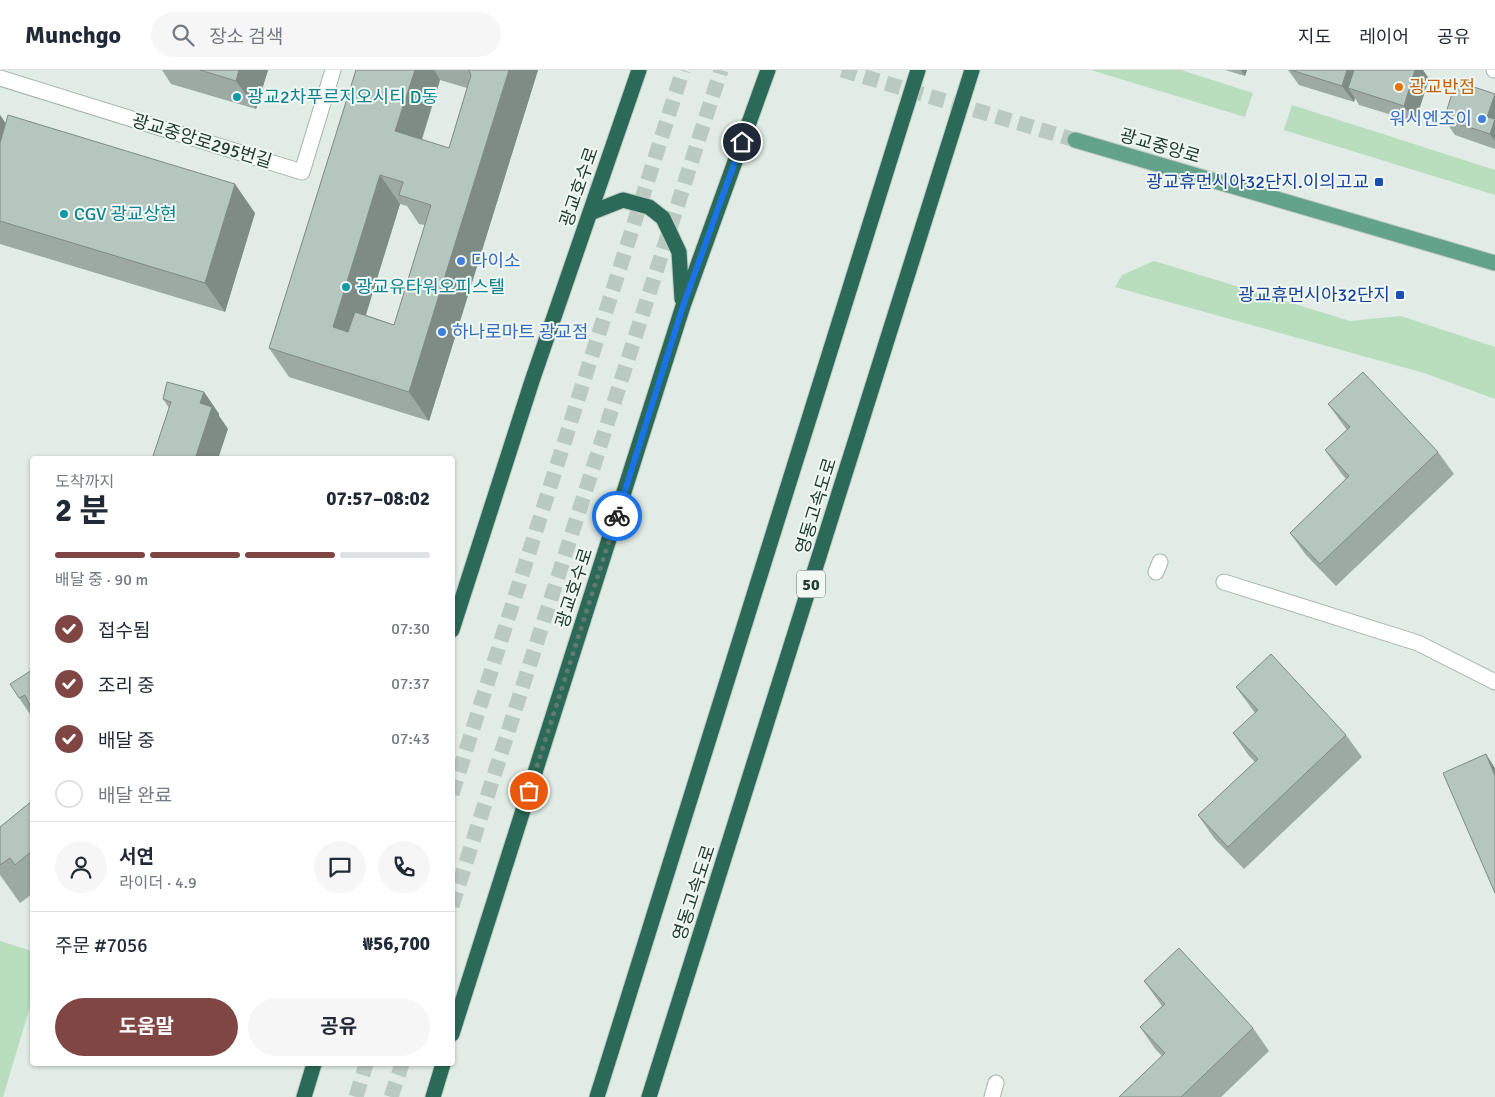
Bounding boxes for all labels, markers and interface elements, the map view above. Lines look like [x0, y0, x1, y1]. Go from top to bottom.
search box [151, 12, 501, 57]
text: Munchgo [25, 20, 121, 50]
icon: search [169, 21, 197, 49]
text: 장소 검색 [209, 25, 283, 49]
text: 지도 [1298, 26, 1331, 48]
text: 레이어 [1359, 26, 1409, 48]
text: 공유 [1437, 26, 1470, 48]
place label: 광교반점 [1409, 76, 1475, 98]
marker: 광교반점 [1393, 81, 1405, 93]
place label: 광교2차푸르지오시티 D동 [247, 86, 438, 108]
marker: 광교2차푸르지오시티 D동 [231, 91, 243, 103]
place label: 워시엔조이 [1389, 108, 1472, 130]
street label: 광교중앙로295번길 [129, 109, 275, 173]
marker: 워시엔조이 [1476, 113, 1488, 125]
pin [721, 121, 763, 163]
street label: 광교중앙로 [1117, 124, 1203, 168]
icon: home [728, 128, 756, 156]
street label: 광교호수로 [555, 144, 603, 230]
place label: 광교휴먼시아32단지.이의고교 [1146, 171, 1369, 193]
marker: 광교휴먼시아32단지.이의고교 [1373, 176, 1385, 188]
place label: CGV 광교상현 [74, 203, 177, 225]
marker: CGV 광교상현 [58, 208, 70, 220]
place label: 다이소 [471, 250, 521, 272]
marker: 다이소 [455, 255, 467, 267]
place label: 광교유타워오피스텔 [356, 276, 505, 298]
marker: 광교유타워오피스텔 [340, 281, 352, 293]
place label: 광교휴먼시아32단지 [1238, 284, 1390, 306]
marker: 광교휴먼시아32단지 [1394, 289, 1406, 301]
place label: 하나로마트 광교점 [452, 321, 588, 343]
marker: 하나로마트 광교점 [436, 326, 448, 338]
street label: 영동고속도로 [791, 455, 841, 557]
text: 도착까지 [55, 472, 114, 492]
text: 07:57–08:02 [326, 487, 430, 511]
text: 2 분 [55, 491, 109, 530]
courier [592, 491, 642, 541]
icon: bike [603, 502, 631, 530]
street label: 광교호수로 [551, 545, 597, 631]
text: 배달 중 · 90 m [55, 570, 148, 590]
road number: 50 [797, 570, 825, 598]
icon: check [55, 615, 83, 643]
text: 접수됨 [98, 619, 150, 643]
text: 07:30 [391, 619, 430, 639]
icon: check [55, 670, 83, 698]
text: 조리 중 [98, 674, 155, 698]
text: 07:37 [391, 674, 430, 694]
icon: check [55, 725, 83, 753]
text: 배달 중 [98, 729, 155, 753]
text: 07:43 [391, 729, 430, 749]
pin [508, 770, 550, 812]
icon: bag [515, 777, 543, 805]
text: 배달 완료 [98, 784, 172, 808]
button: person [55, 841, 107, 893]
button: chat [314, 841, 366, 893]
button: phone [378, 841, 430, 893]
street label: 영동고속도로 [668, 842, 720, 944]
text: 서연 [119, 845, 154, 869]
text: 라이더 · 4.9 [119, 873, 197, 893]
text: ₩56,700 [363, 932, 430, 956]
text: 주문 #7056 [55, 934, 147, 958]
button: 도움말 [55, 998, 238, 1056]
button: 공유 [248, 998, 430, 1056]

